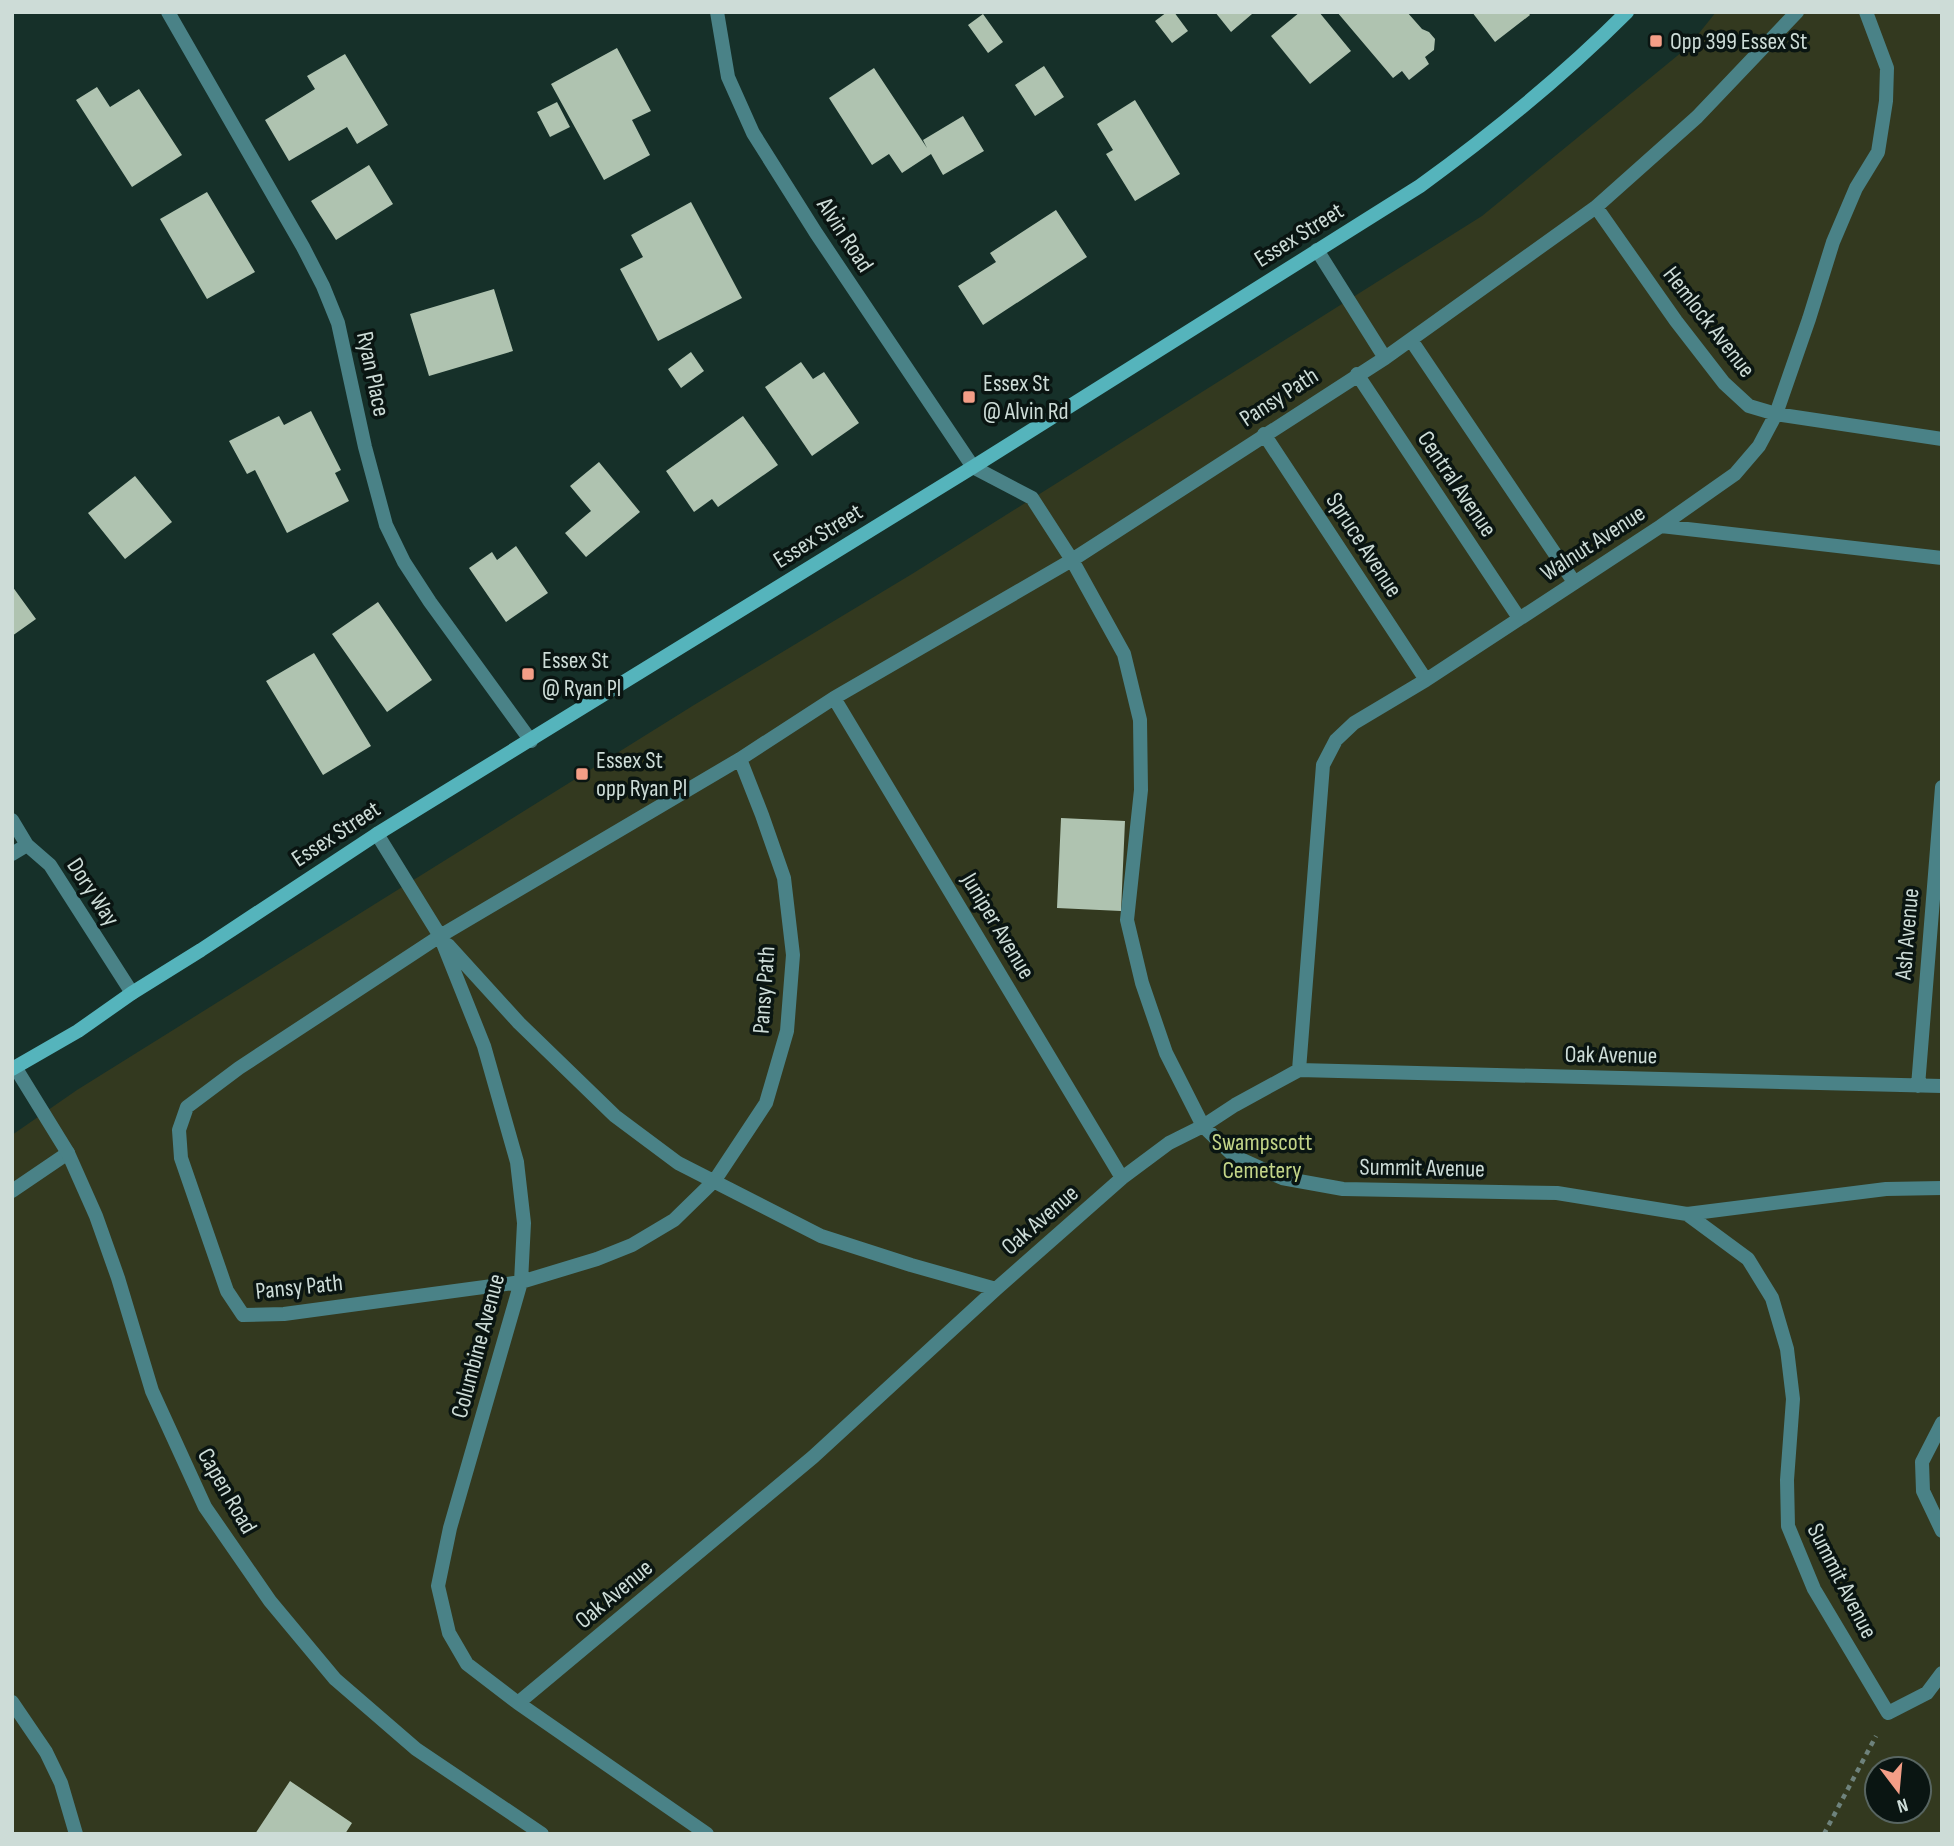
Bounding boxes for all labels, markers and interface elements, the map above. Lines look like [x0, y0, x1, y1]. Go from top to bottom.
place label: Opp 399 Essex St [1670, 27, 1807, 56]
marker: Opp 399 Essex St [1648, 33, 1664, 49]
street label: Alvin Road [810, 192, 880, 278]
street label: Essex Street [1249, 196, 1349, 274]
street label: Hemlock Avenue [1657, 261, 1761, 383]
street label: Ryan Place [350, 329, 396, 419]
street label: Pansy Path [1234, 361, 1324, 433]
place label: Essex St @ Alvin Rd [983, 369, 1068, 426]
marker: Essex St @ Alvin Rd [961, 389, 977, 405]
street label: Central Avenue [1411, 426, 1503, 542]
street label: Spruce Avenue [1319, 487, 1409, 603]
street label: Essex Street [768, 497, 868, 575]
street label: Walnut Avenue [1535, 498, 1651, 588]
place label: Essex St @ Ryan Pl [542, 646, 621, 703]
marker: Essex St @ Ryan Pl [520, 666, 536, 682]
place label: Essex St opp Ryan Pl [596, 746, 687, 803]
marker: Essex St opp Ryan Pl [574, 766, 590, 782]
street label: Essex Street [286, 795, 386, 873]
street label: Dory Way [60, 853, 126, 931]
street label: Juniper Avenue [954, 867, 1041, 984]
street label: Ash Avenue [1888, 887, 1925, 982]
street label: Pansy Path [746, 945, 782, 1035]
street label: Oak Avenue [1564, 1040, 1658, 1070]
park label: Swampscott Cemetery [1212, 1128, 1312, 1185]
street label: Summit Avenue [1359, 1152, 1485, 1184]
street label: Oak Avenue [996, 1179, 1084, 1261]
street label: Pansy Path [254, 1268, 344, 1306]
street label: Columbine Avenue [445, 1271, 511, 1421]
street label: Capen Road [191, 1443, 263, 1539]
street label: Summit Avenue [1801, 1519, 1883, 1643]
street label: Oak Avenue [569, 1553, 659, 1635]
north arrow [1863, 1755, 1933, 1825]
text: N [1894, 1792, 1910, 1817]

